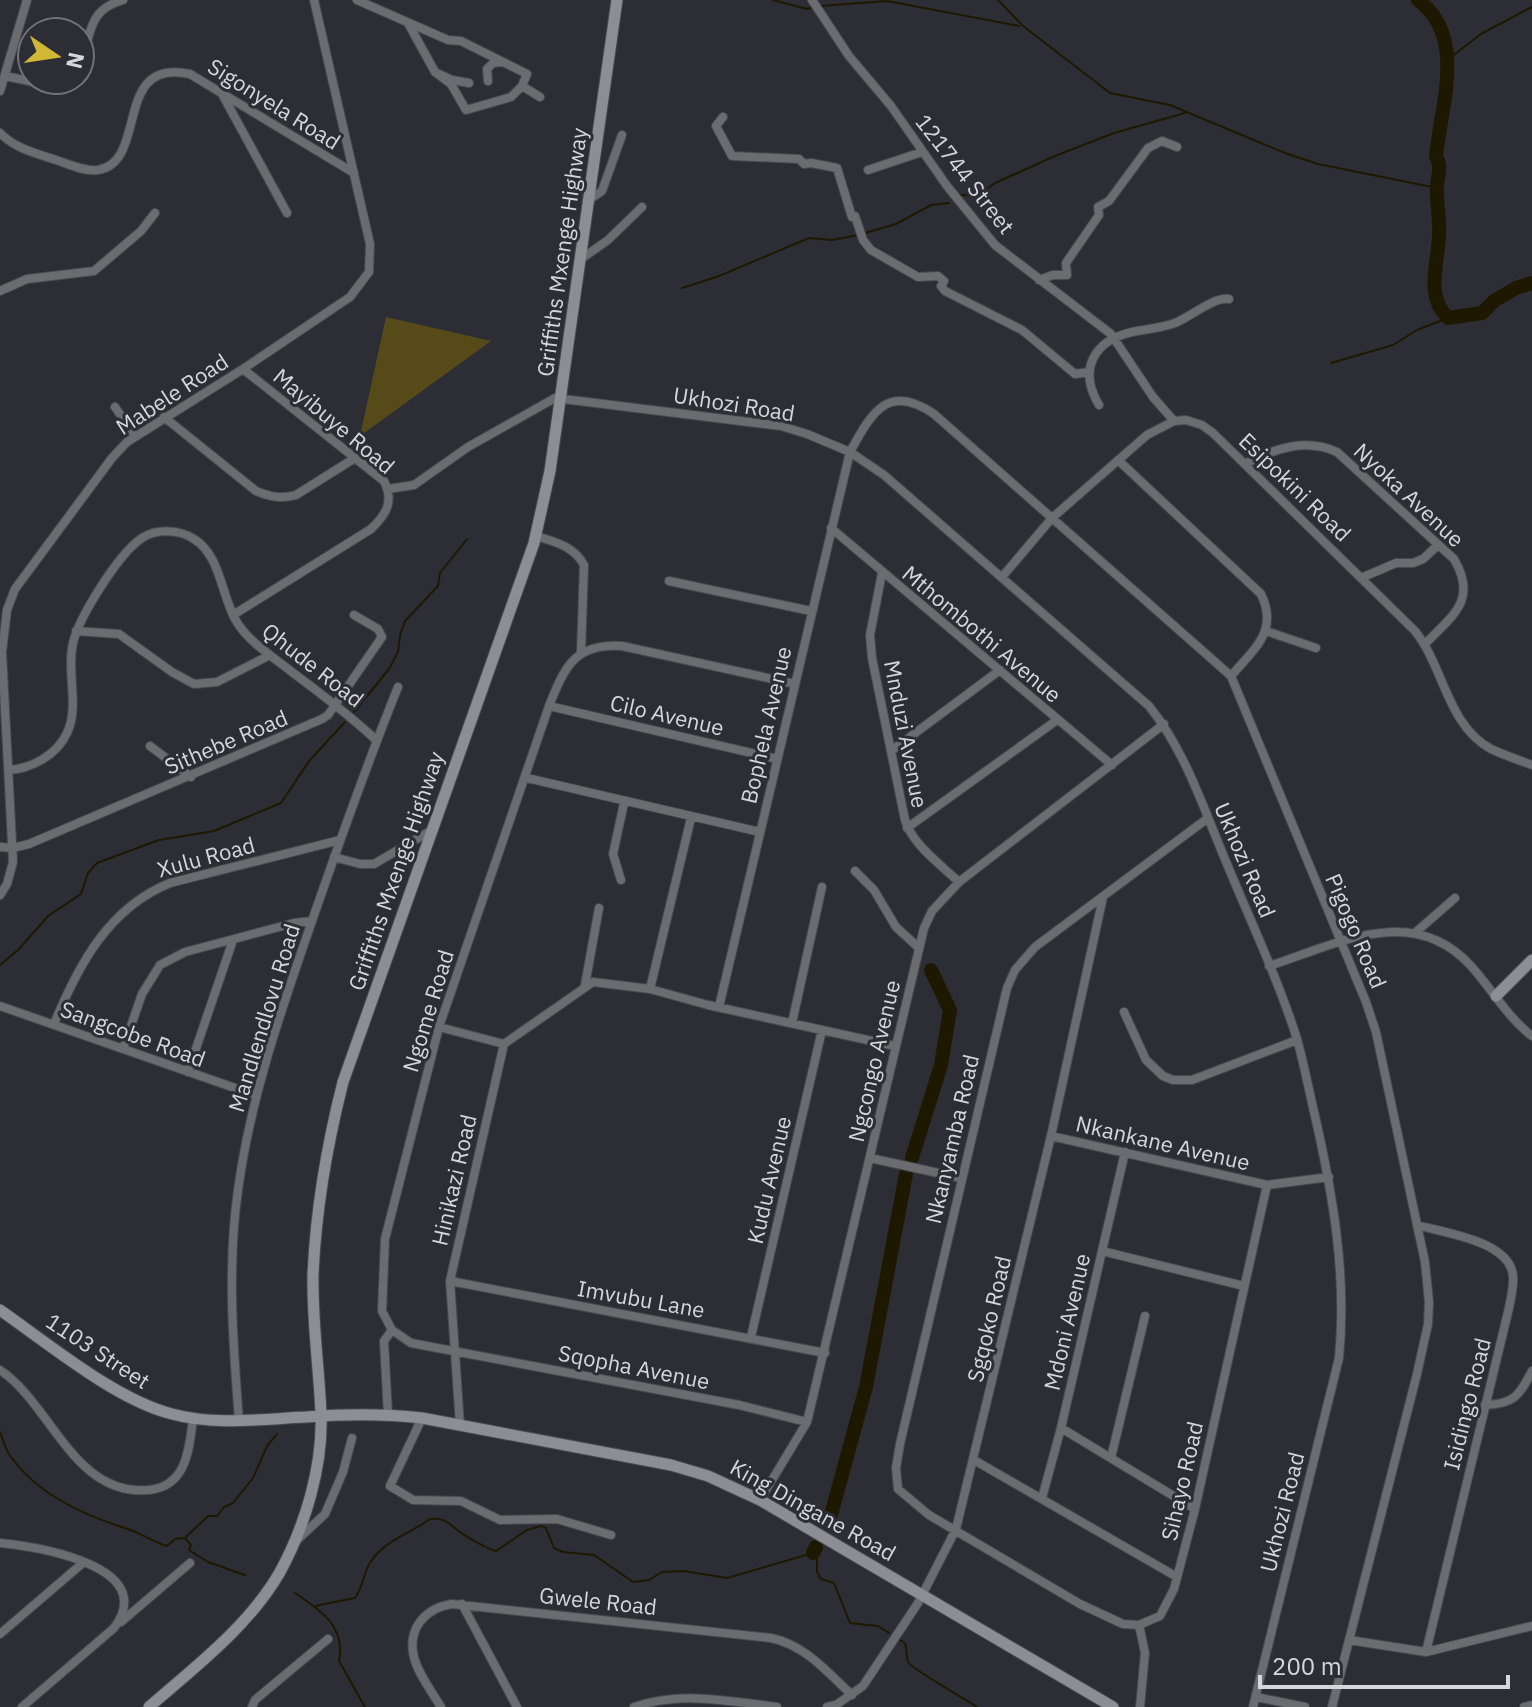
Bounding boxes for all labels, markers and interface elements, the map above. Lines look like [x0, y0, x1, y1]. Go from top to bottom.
north arrow [16, 16, 96, 96]
text: N [60, 50, 92, 72]
street label: Sigonyela Road [203, 51, 346, 156]
street label: 121744 Street [909, 108, 1021, 240]
street label: Griffiths Mxenge Highway [530, 126, 593, 378]
street label: Mabele Road [110, 346, 233, 441]
street label: Mayibuye Road [268, 361, 401, 480]
street label: Ukhozi Road [671, 380, 797, 427]
street label: Esipokini Road [1233, 426, 1358, 547]
street label: Nyoka Avenue [1348, 436, 1471, 553]
street label: Mthombothi Avenue [897, 559, 1068, 709]
street label: Qhude Road [257, 616, 370, 713]
street label: Bophela Avenue [733, 643, 798, 806]
street label: Mnduzi Avenue [878, 658, 935, 810]
street label: Cilo Avenue [607, 687, 727, 742]
street label: Sithebe Road [160, 703, 292, 781]
street label: Griffiths Mxenge Highway [341, 747, 450, 994]
street label: Ukhozi Road [1208, 798, 1283, 922]
street label: Xulu Road [154, 830, 258, 883]
street label: Pigogo Road [1319, 869, 1394, 993]
street label: Mandlendlovu Road [221, 920, 306, 1116]
street label: Ngome Road [395, 946, 460, 1076]
street label: Ngcongo Avenue [841, 977, 906, 1145]
street label: Sangcobe Road [57, 994, 210, 1073]
street label: Nkanyamba Road [918, 1051, 985, 1226]
street label: Nkankane Avenue [1073, 1108, 1253, 1177]
street label: Hinikazi Road [424, 1111, 483, 1248]
street label: Kudu Avenue [740, 1113, 797, 1247]
street label: Mdoni Avenue [1037, 1251, 1096, 1393]
street label: Sgqoko Road [960, 1253, 1017, 1385]
street label: Imvubu Lane [575, 1273, 707, 1324]
street label: 1103 Street [41, 1306, 156, 1395]
street label: Isidingo Road [1436, 1335, 1497, 1473]
street label: Sqopha Avenue [556, 1338, 712, 1395]
street label: Sihayo Road [1154, 1418, 1209, 1543]
street label: Ukhozi Road [1253, 1449, 1310, 1575]
street label: King Dingane Road [725, 1452, 901, 1567]
street label: Gwele Road [538, 1580, 658, 1621]
scale bar [1260, 1639, 1508, 1689]
text: 200 m [1272, 1650, 1342, 1682]

